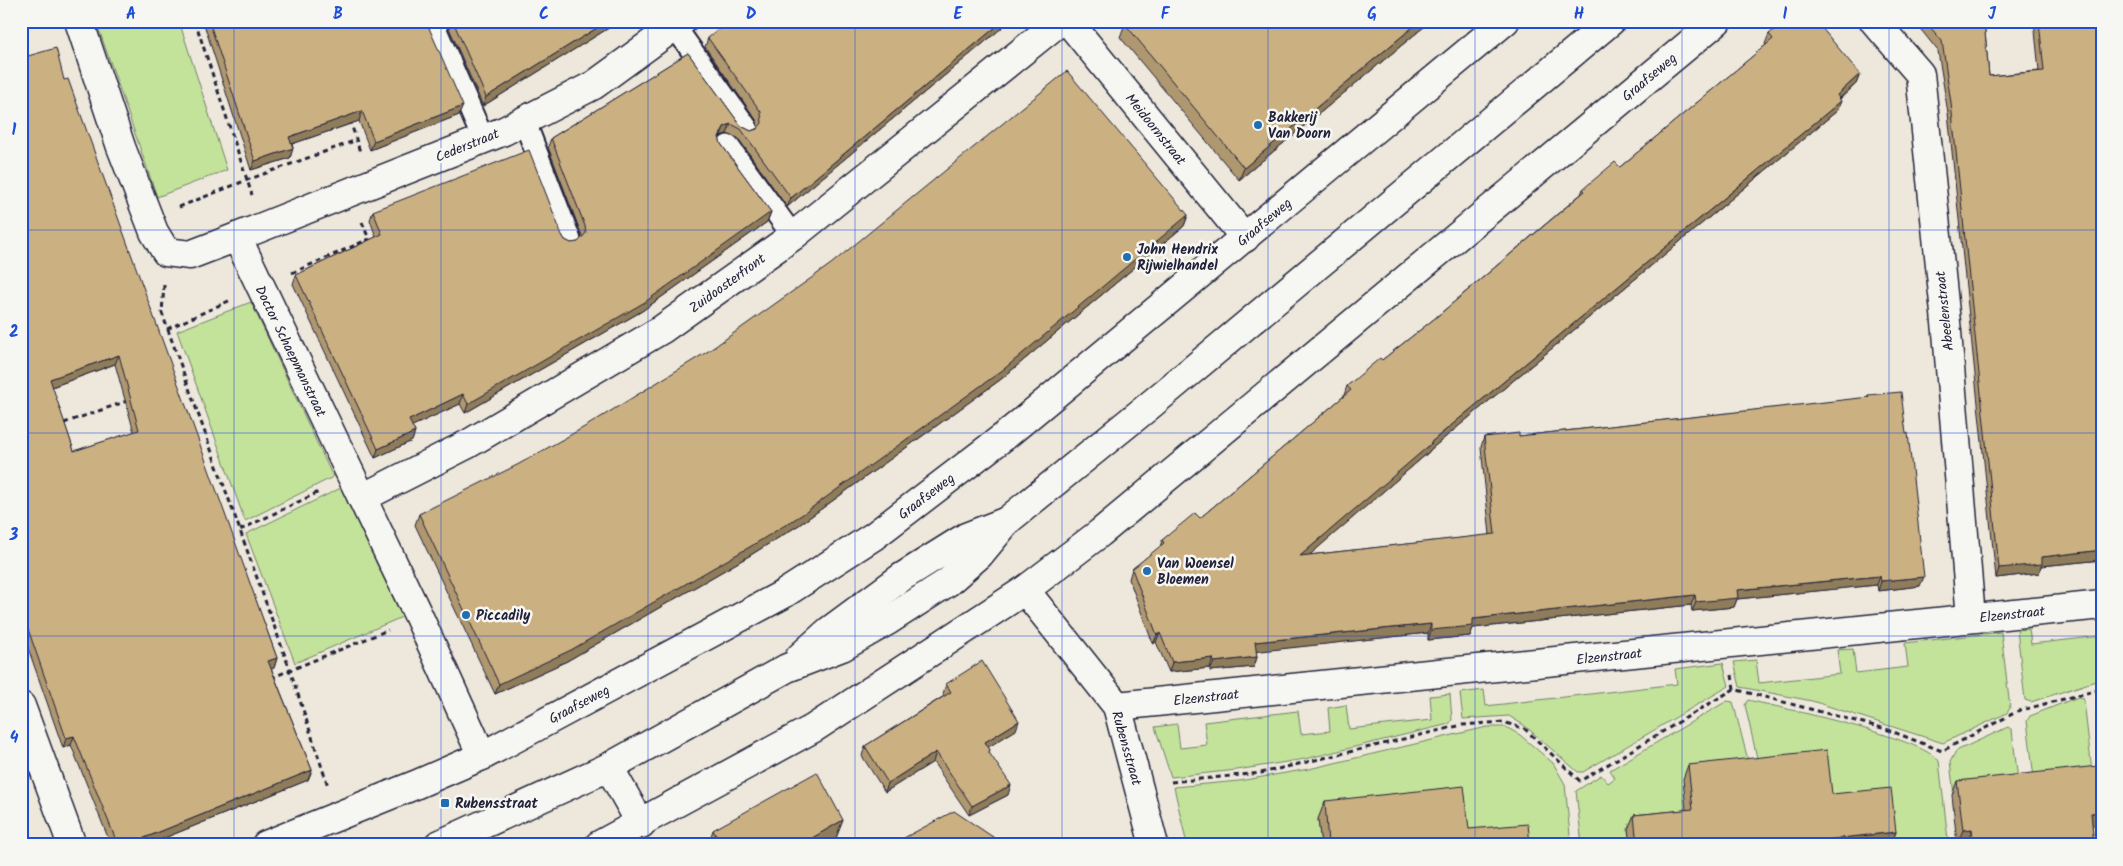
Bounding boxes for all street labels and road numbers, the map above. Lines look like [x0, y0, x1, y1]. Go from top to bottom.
street label: Graafseweg [1617, 48, 1682, 107]
street label: Meidoornstraat [1119, 89, 1192, 171]
street label: Cederstraat [432, 123, 503, 169]
street label: Graafseweg [1232, 193, 1297, 252]
street label: Zuidoosterfront [685, 248, 771, 319]
street label: Abeelenstraat [1930, 269, 1960, 352]
street label: Doctor Schaepmanstraat [249, 282, 332, 422]
street label: Graafseweg [894, 468, 960, 526]
street label: Elzenstraat [1978, 601, 2047, 629]
street label: Elzenstraat [1575, 643, 1644, 671]
street label: Graafseweg [545, 680, 614, 730]
street label: Elzenstraat [1172, 684, 1241, 712]
street label: Rubensstraat [1105, 708, 1147, 789]

